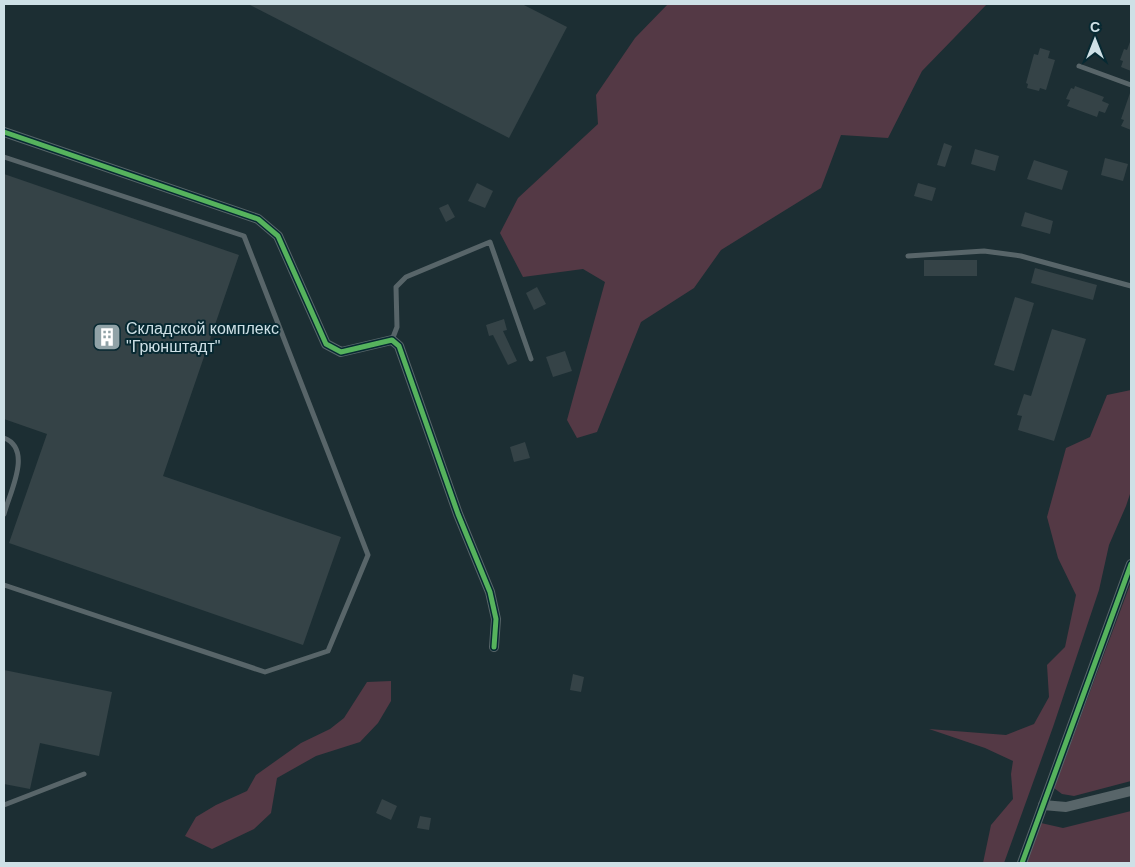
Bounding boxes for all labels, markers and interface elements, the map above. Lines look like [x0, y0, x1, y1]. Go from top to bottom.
north arrow [1070, 15, 1120, 65]
text: С [1090, 19, 1100, 35]
place label: Складской комплекс "Грюнштадт" [126, 320, 279, 355]
building icon: Складской комплекс "Грюнштадт" [92, 322, 122, 352]

